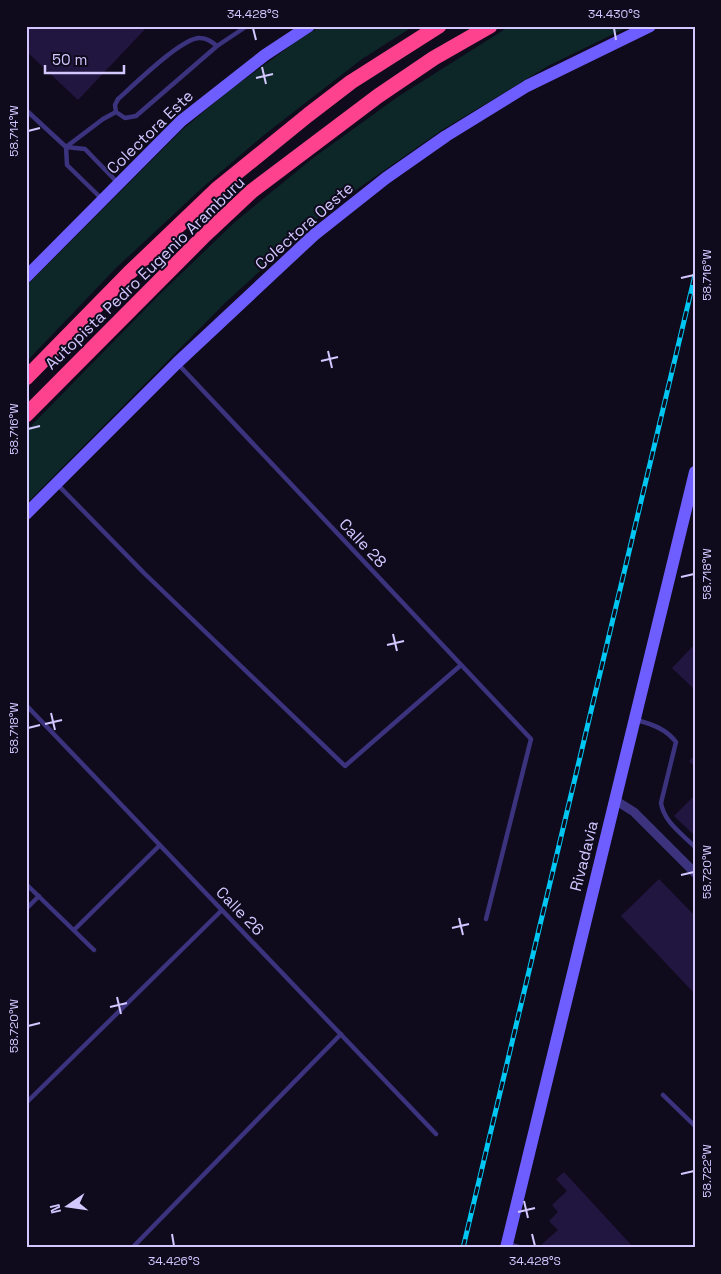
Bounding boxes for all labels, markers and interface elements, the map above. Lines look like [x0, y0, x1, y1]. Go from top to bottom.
text: 34.428°S [227, 6, 279, 22]
text: 34.430°S [588, 6, 640, 22]
scale bar [45, 42, 124, 74]
text: 50 m [52, 50, 87, 69]
street label: Colectora Este [102, 85, 198, 179]
text: 58.714°W [6, 105, 22, 157]
street label: Autopista Pedro Eugenio Aramburu [41, 172, 249, 374]
street label: Colectora Oeste [250, 177, 358, 275]
text: 58.716°W [699, 249, 715, 301]
text: 58.716°W [6, 403, 22, 455]
street label: Calle 28 [335, 514, 391, 572]
text: 58.718°W [699, 548, 715, 600]
text: 58.718°W [6, 702, 22, 754]
street label: Rivadavia [565, 818, 603, 894]
text: 58.720°W [699, 845, 715, 899]
street label: Calle 26 [211, 882, 269, 940]
text: 58.720°W [6, 999, 22, 1053]
text: 58.722°W [699, 1144, 715, 1198]
north arrow [42, 1182, 92, 1232]
text: N [46, 1202, 65, 1216]
text: 34.426°S [148, 1253, 200, 1269]
text: 34.428°S [509, 1253, 561, 1269]

